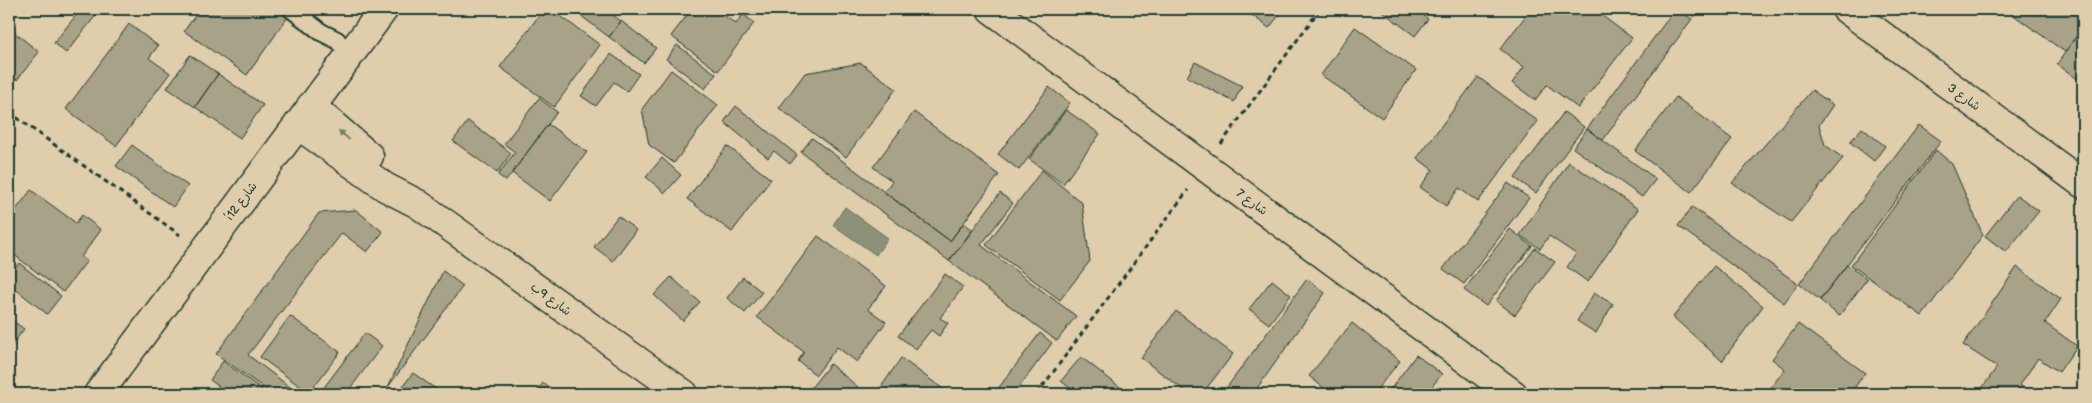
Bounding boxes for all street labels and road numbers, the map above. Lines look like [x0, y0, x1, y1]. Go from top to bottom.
street label: شارع 3 [1944, 81, 1983, 115]
street label: شارع 12أ [222, 179, 261, 224]
street label: شارع 7 [1233, 186, 1270, 220]
street label: شارع 9ب [527, 280, 574, 320]

